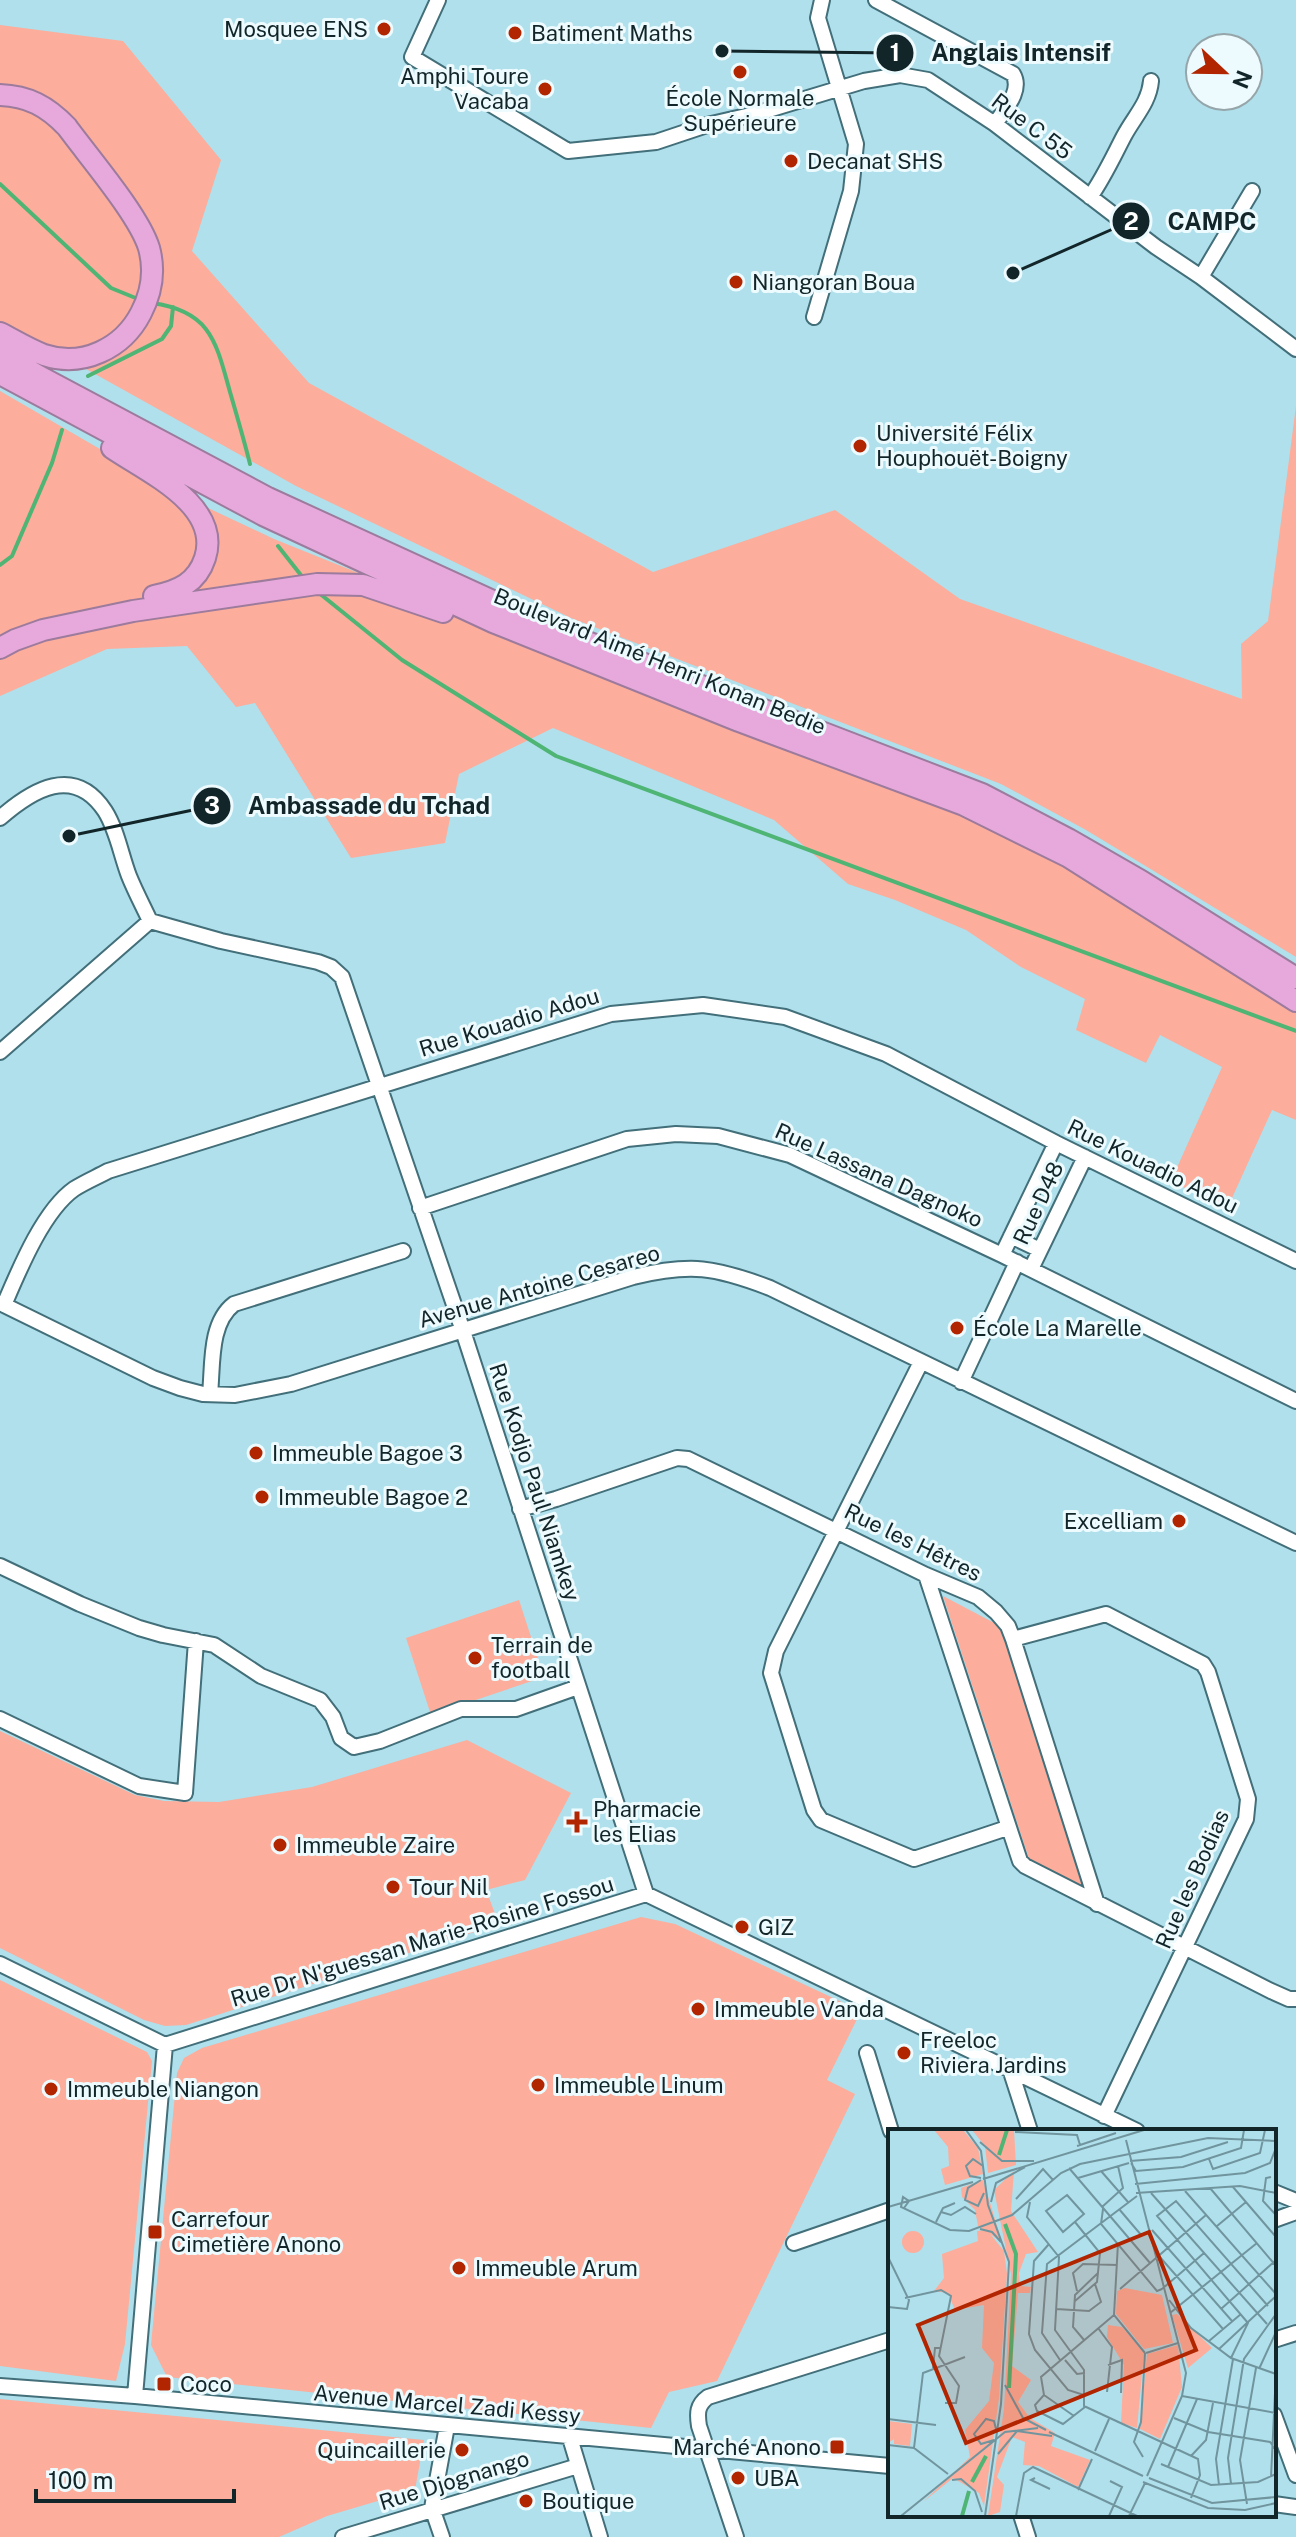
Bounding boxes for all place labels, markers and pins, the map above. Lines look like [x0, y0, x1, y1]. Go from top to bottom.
place label: Mosquee ENS [224, 16, 368, 42]
marker: Mosquee ENS [375, 20, 393, 38]
place label: Batiment Maths [531, 20, 693, 46]
marker: Batiment Maths [506, 24, 524, 42]
callout: Anglais Intensif [875, 29, 1127, 77]
place label: Amphi Toure Vacaba [400, 63, 529, 114]
marker: École Normale Supérieure [731, 63, 749, 81]
marker: Amphi Toure Vacaba [536, 80, 554, 98]
place label: École Normale Supérieure [666, 85, 814, 136]
place label: Decanat SHS [807, 148, 943, 174]
marker: Decanat SHS [782, 152, 800, 170]
callout: CAMPC [1111, 197, 1273, 245]
place label: Niangoran Boua [752, 269, 915, 295]
marker: Niangoran Boua [727, 273, 745, 291]
place label: Université Félix Houphouët-Boigny [876, 420, 1068, 471]
marker: Université Félix Houphouët-Boigny [851, 437, 869, 455]
callout: Ambassade du Tchad [192, 782, 507, 830]
place label: École La Marelle [973, 1315, 1142, 1341]
marker: École La Marelle [948, 1319, 966, 1337]
place label: Immeuble Bagoe 3 [272, 1440, 463, 1466]
marker: Immeuble Bagoe 3 [247, 1444, 265, 1462]
place label: Immeuble Bagoe 2 [278, 1484, 468, 1510]
marker: Immeuble Bagoe 2 [253, 1488, 271, 1506]
place label: Excelliam [1064, 1508, 1163, 1534]
marker: Excelliam [1170, 1512, 1188, 1530]
place label: Terrain de football [491, 1632, 593, 1683]
marker: Terrain de football [466, 1649, 484, 1667]
place label: Pharmacie les Elias [593, 1796, 701, 1847]
marker: Pharmacie les Elias [568, 1813, 586, 1831]
place label: Immeuble Zaire [296, 1832, 455, 1858]
marker: Immeuble Zaire [271, 1836, 289, 1854]
place label: Tour Nil [409, 1874, 489, 1900]
marker: Tour Nil [384, 1878, 402, 1896]
place label: GIZ [758, 1914, 794, 1940]
marker: GIZ [733, 1918, 751, 1936]
place label: Immeuble Vanda [714, 1996, 884, 2022]
marker: Immeuble Vanda [689, 2000, 707, 2018]
place label: Freeloc Riviera Jardins [920, 2027, 1067, 2078]
marker: Freeloc Riviera Jardins [895, 2044, 913, 2062]
place label: Immeuble Linum [554, 2072, 723, 2098]
place label: Immeuble Niangon [67, 2076, 259, 2102]
marker: Immeuble Linum [529, 2076, 547, 2094]
marker: Immeuble Niangon [42, 2080, 60, 2098]
place label: Carrefour Cimetière Anono [171, 2206, 341, 2257]
marker: Carrefour Cimetière Anono [146, 2223, 164, 2241]
place label: Immeuble Arum [475, 2255, 638, 2281]
marker: Immeuble Arum [450, 2259, 468, 2277]
place label: Coco [180, 2371, 232, 2397]
marker: Coco [155, 2375, 173, 2393]
place label: Marché Anono [673, 2434, 821, 2460]
place label: Quincaillerie [317, 2437, 446, 2463]
marker: Marché Anono [828, 2438, 846, 2456]
marker: Quincaillerie [453, 2441, 471, 2459]
place label: UBA [754, 2465, 800, 2491]
marker: UBA [729, 2469, 747, 2487]
place label: Boutique [542, 2488, 634, 2514]
marker: Boutique [517, 2492, 535, 2510]

